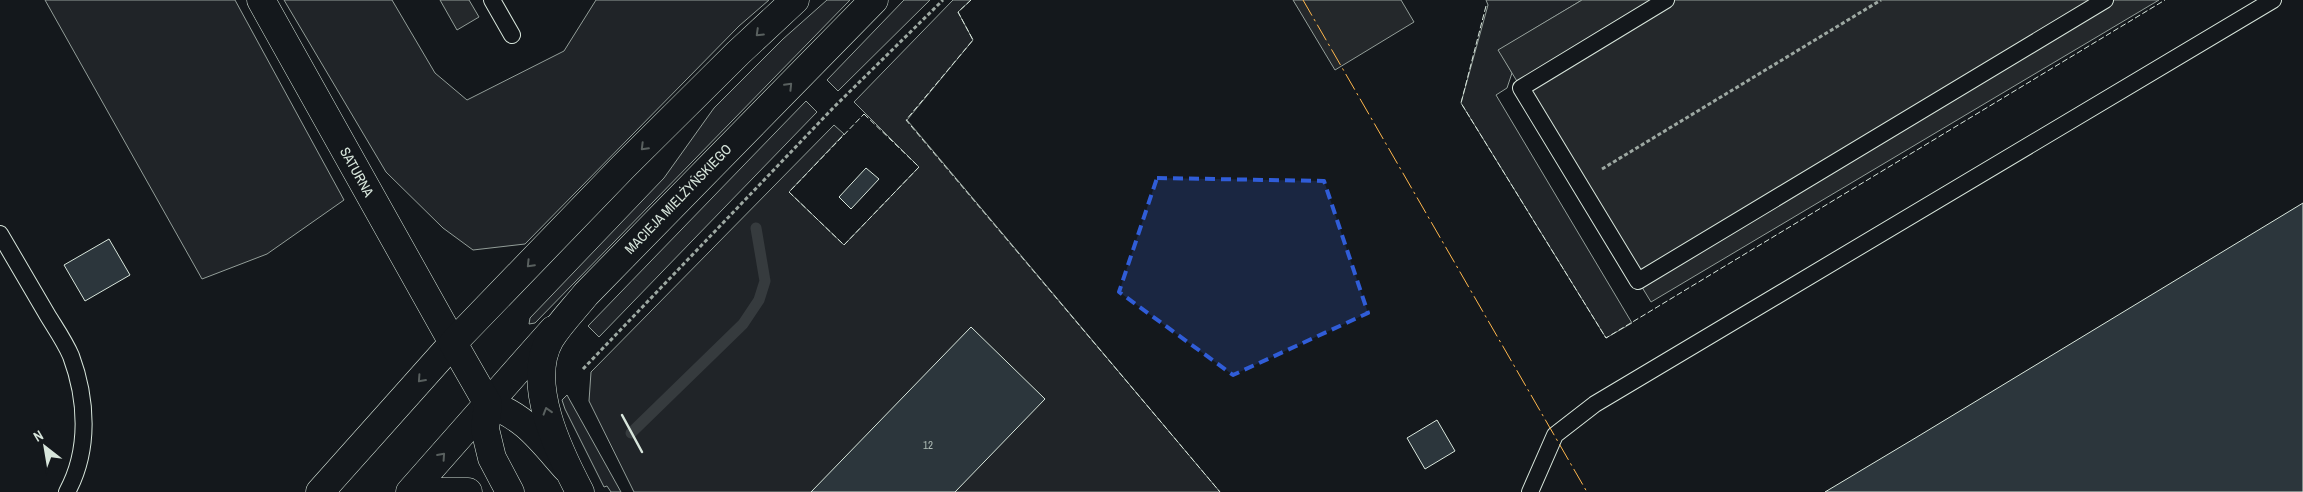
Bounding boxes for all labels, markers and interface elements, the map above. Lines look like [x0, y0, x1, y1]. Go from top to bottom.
one-way arrow [756, 27, 765, 36]
one-way arrow [783, 82, 792, 91]
street label: MACIEJA MIELŻYŃSKIEGO [621, 140, 735, 258]
one-way arrow [640, 141, 649, 150]
street label: SATURNA [336, 144, 378, 200]
one-way arrow [527, 258, 536, 267]
one-way arrow [418, 374, 427, 383]
one-way arrow [542, 407, 552, 416]
north arrow [20, 422, 70, 472]
text: N [30, 426, 46, 446]
house number: 12 [923, 438, 933, 452]
one-way arrow [437, 452, 446, 461]

